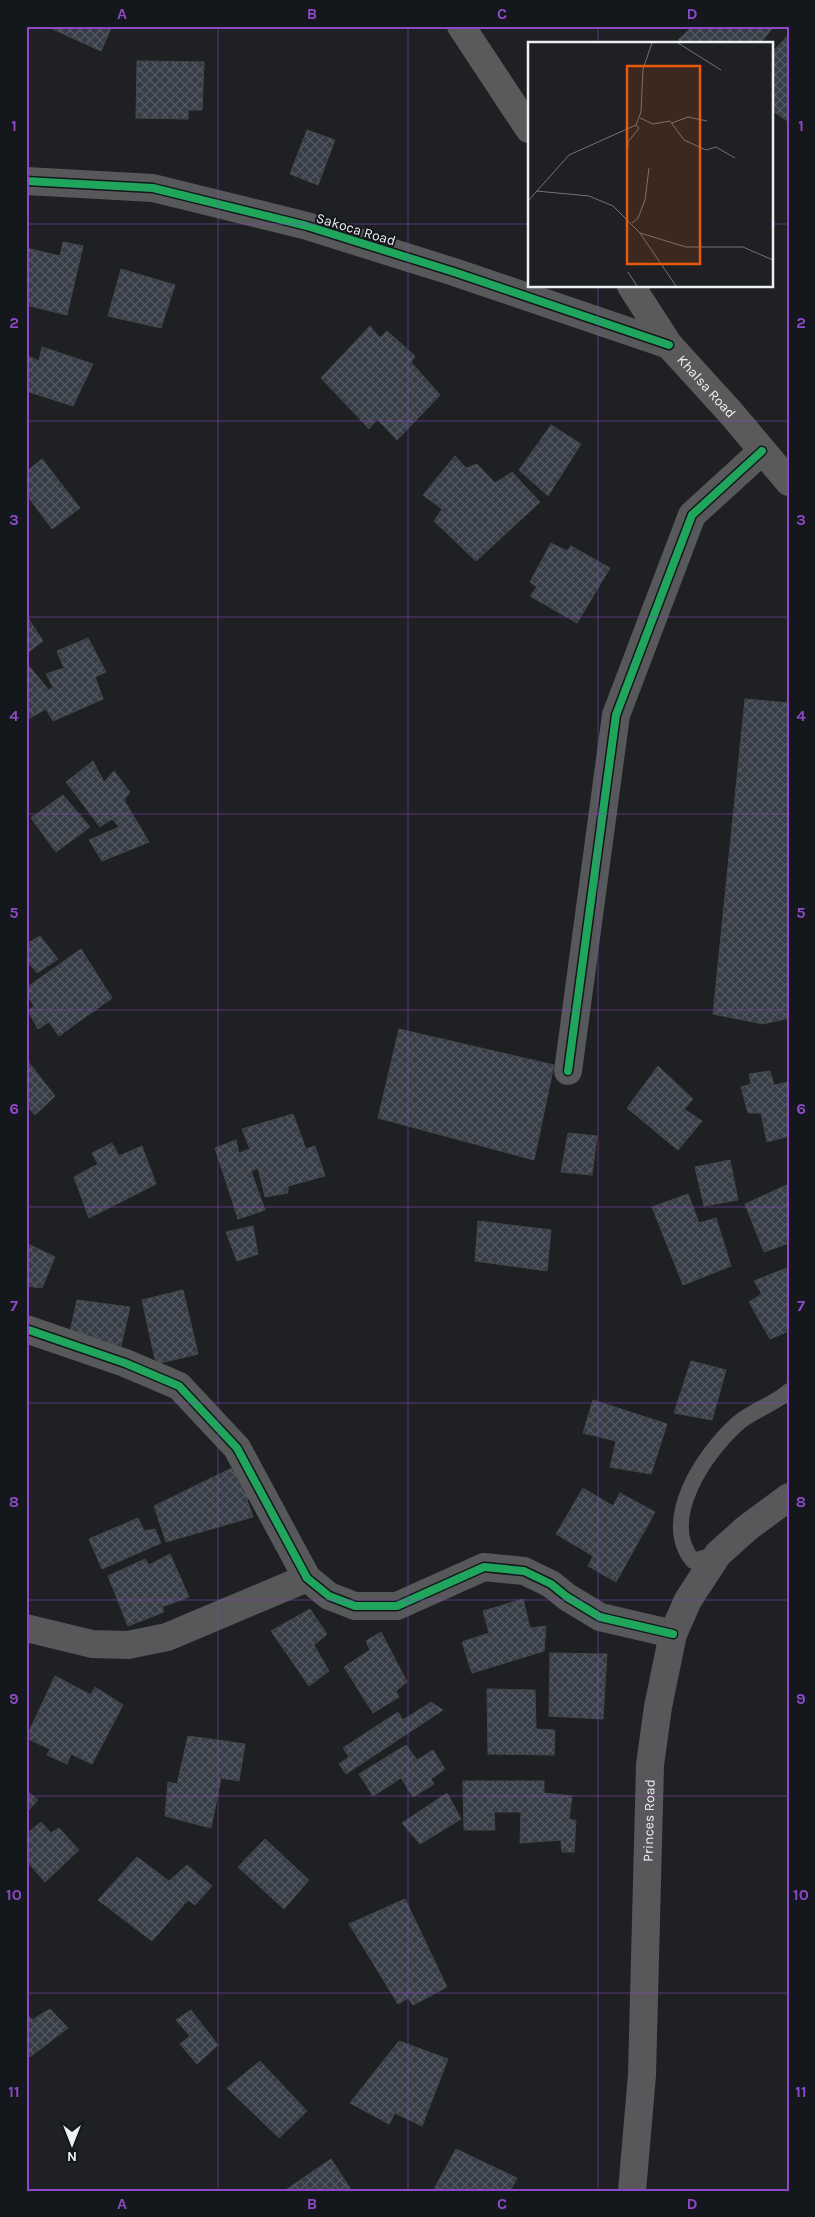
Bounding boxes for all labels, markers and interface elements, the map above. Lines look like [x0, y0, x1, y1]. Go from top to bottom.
text: A [117, 4, 127, 23]
text: B [307, 4, 317, 23]
text: C [497, 4, 507, 23]
text: D [687, 4, 698, 23]
inset map [528, 42, 772, 288]
text: 1 [11, 116, 17, 135]
text: 1 [798, 116, 804, 135]
street label: Sakoca Road [314, 209, 398, 250]
text: 2 [9, 313, 19, 332]
text: 2 [796, 313, 806, 332]
street label: Khalsa Road [673, 352, 739, 422]
text: 3 [9, 510, 19, 529]
text: 3 [796, 510, 806, 529]
text: 4 [9, 706, 19, 725]
text: 4 [796, 706, 806, 725]
text: 5 [9, 903, 19, 922]
text: 5 [796, 903, 806, 922]
text: 6 [9, 1099, 19, 1118]
text: 6 [796, 1099, 806, 1118]
text: 7 [10, 1296, 18, 1315]
text: 7 [797, 1296, 805, 1315]
text: 8 [9, 1492, 19, 1511]
text: 8 [796, 1492, 806, 1511]
text: 9 [9, 1689, 19, 1708]
text: 9 [796, 1689, 806, 1708]
street label: Princes Road [640, 1779, 659, 1862]
text: 10 [6, 1885, 22, 1904]
text: 10 [793, 1885, 809, 1904]
text: 11 [8, 2082, 20, 2101]
text: 11 [795, 2082, 807, 2101]
north arrow [48, 2120, 98, 2170]
text: N [67, 2148, 77, 2165]
text: A [117, 2194, 127, 2213]
text: B [307, 2194, 317, 2213]
text: C [497, 2194, 507, 2213]
text: D [687, 2194, 698, 2213]

